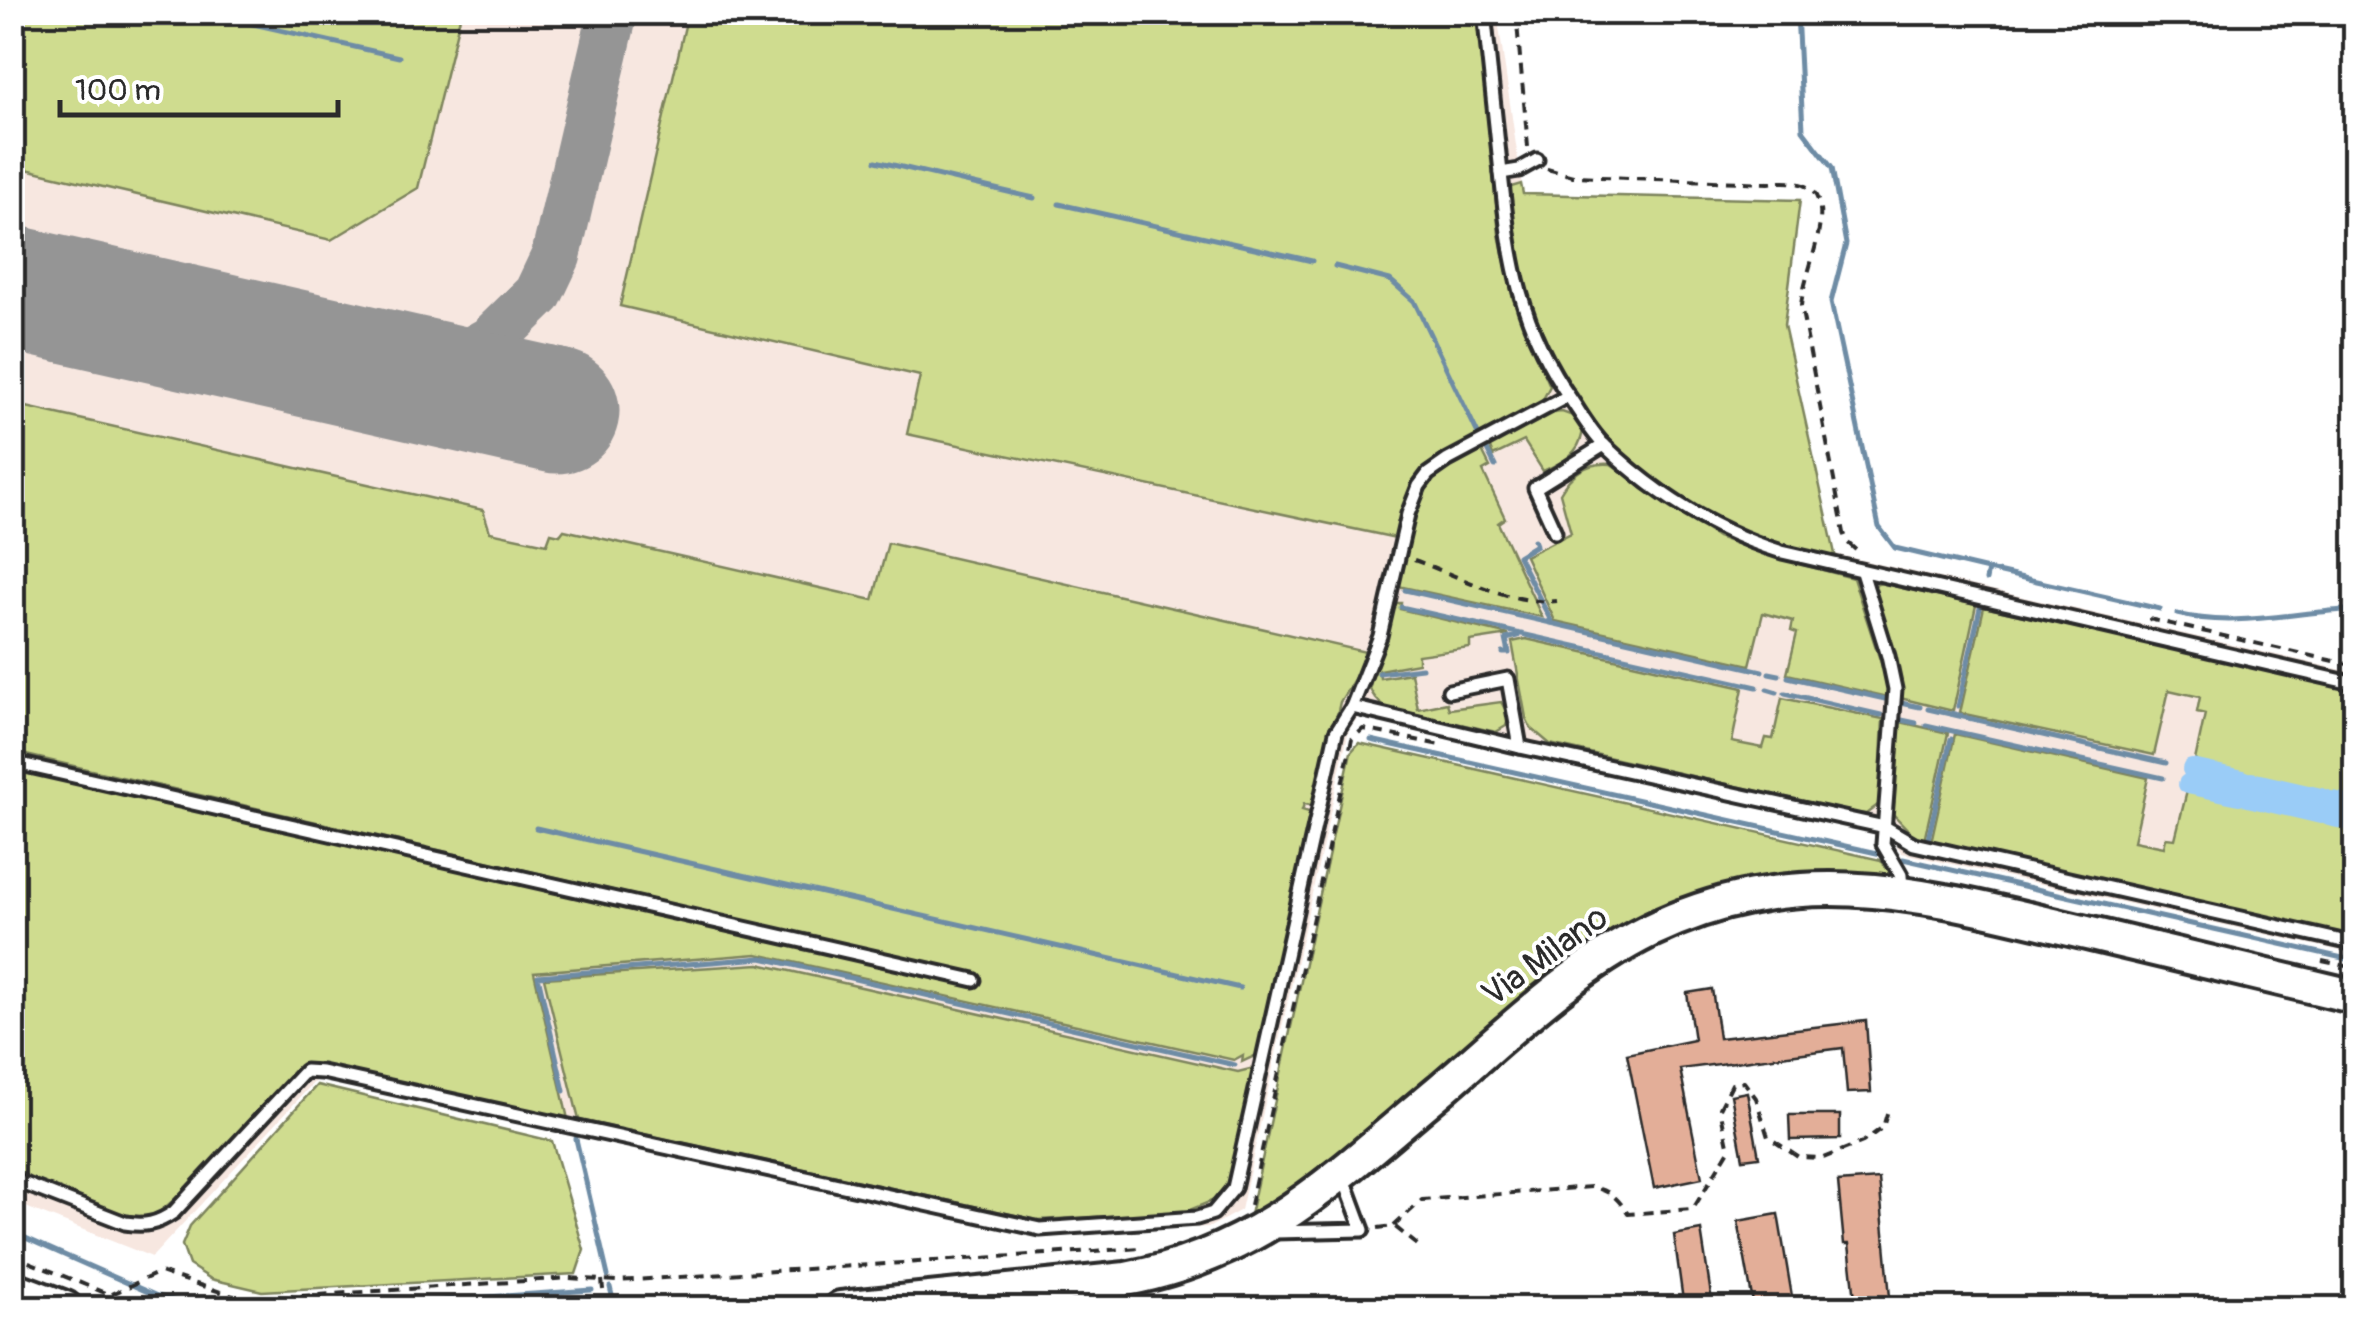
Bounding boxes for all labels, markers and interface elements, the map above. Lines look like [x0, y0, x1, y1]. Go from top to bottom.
scale bar [60, 55, 338, 117]
text: 100 m [75, 72, 161, 109]
street label: Via Milano [1473, 895, 1617, 1017]

